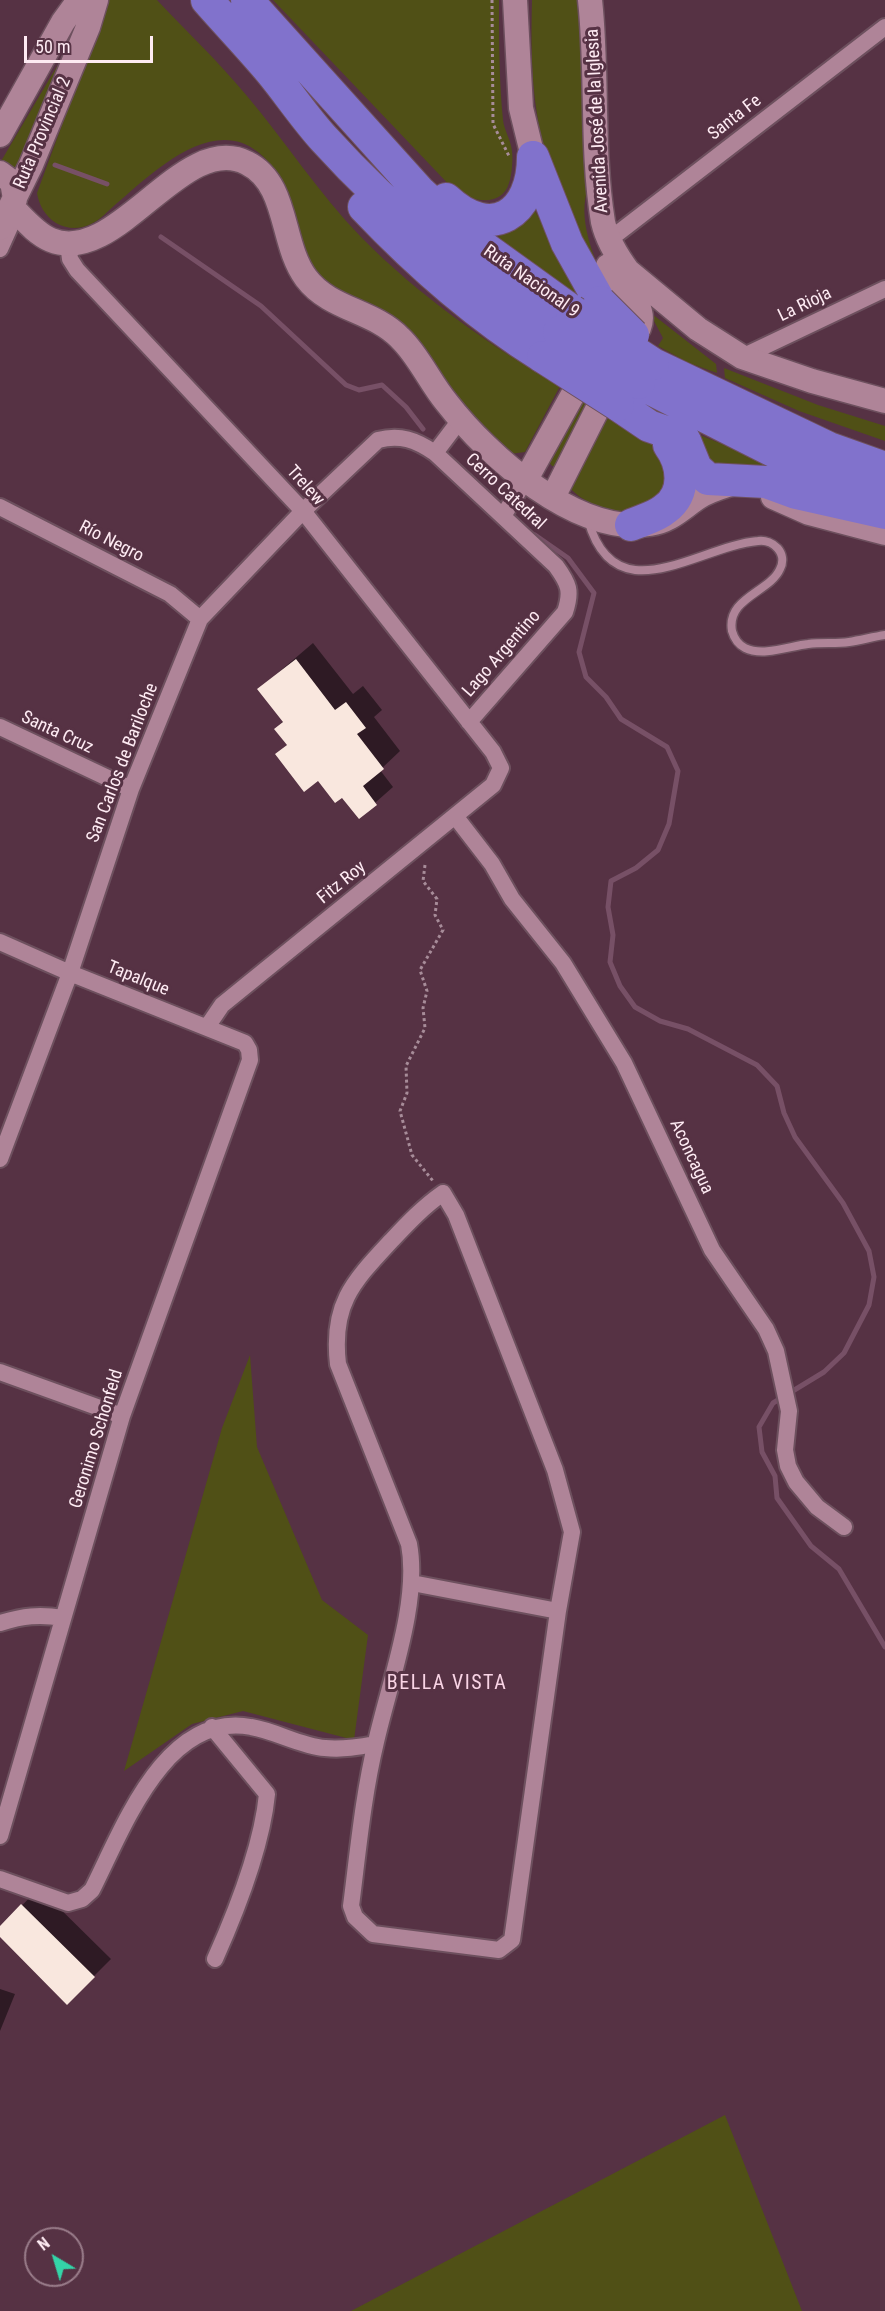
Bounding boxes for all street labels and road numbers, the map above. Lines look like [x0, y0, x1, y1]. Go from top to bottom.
street label: Avenida José de la Iglesia [582, 28, 614, 214]
street label: Ruta Provincial 2 [10, 74, 76, 192]
street label: Santa Fe [704, 91, 766, 145]
street label: Ruta Nacional 9 [479, 241, 583, 323]
street label: La Rioja [775, 283, 835, 327]
street label: Cerro Catedral [460, 449, 550, 535]
street label: Trelew [281, 461, 329, 511]
street label: Río Negro [75, 517, 147, 567]
street label: Lago Argentino [458, 606, 546, 702]
street label: San Carlos de Bariloche [83, 680, 163, 846]
street label: Santa Cruz [18, 707, 96, 759]
street label: Fitz Roy [313, 857, 371, 909]
street label: Tapalque [104, 957, 172, 1001]
street label: Aconcagua [664, 1116, 718, 1198]
street label: Geronimo Schonfeld [66, 1367, 128, 1511]

